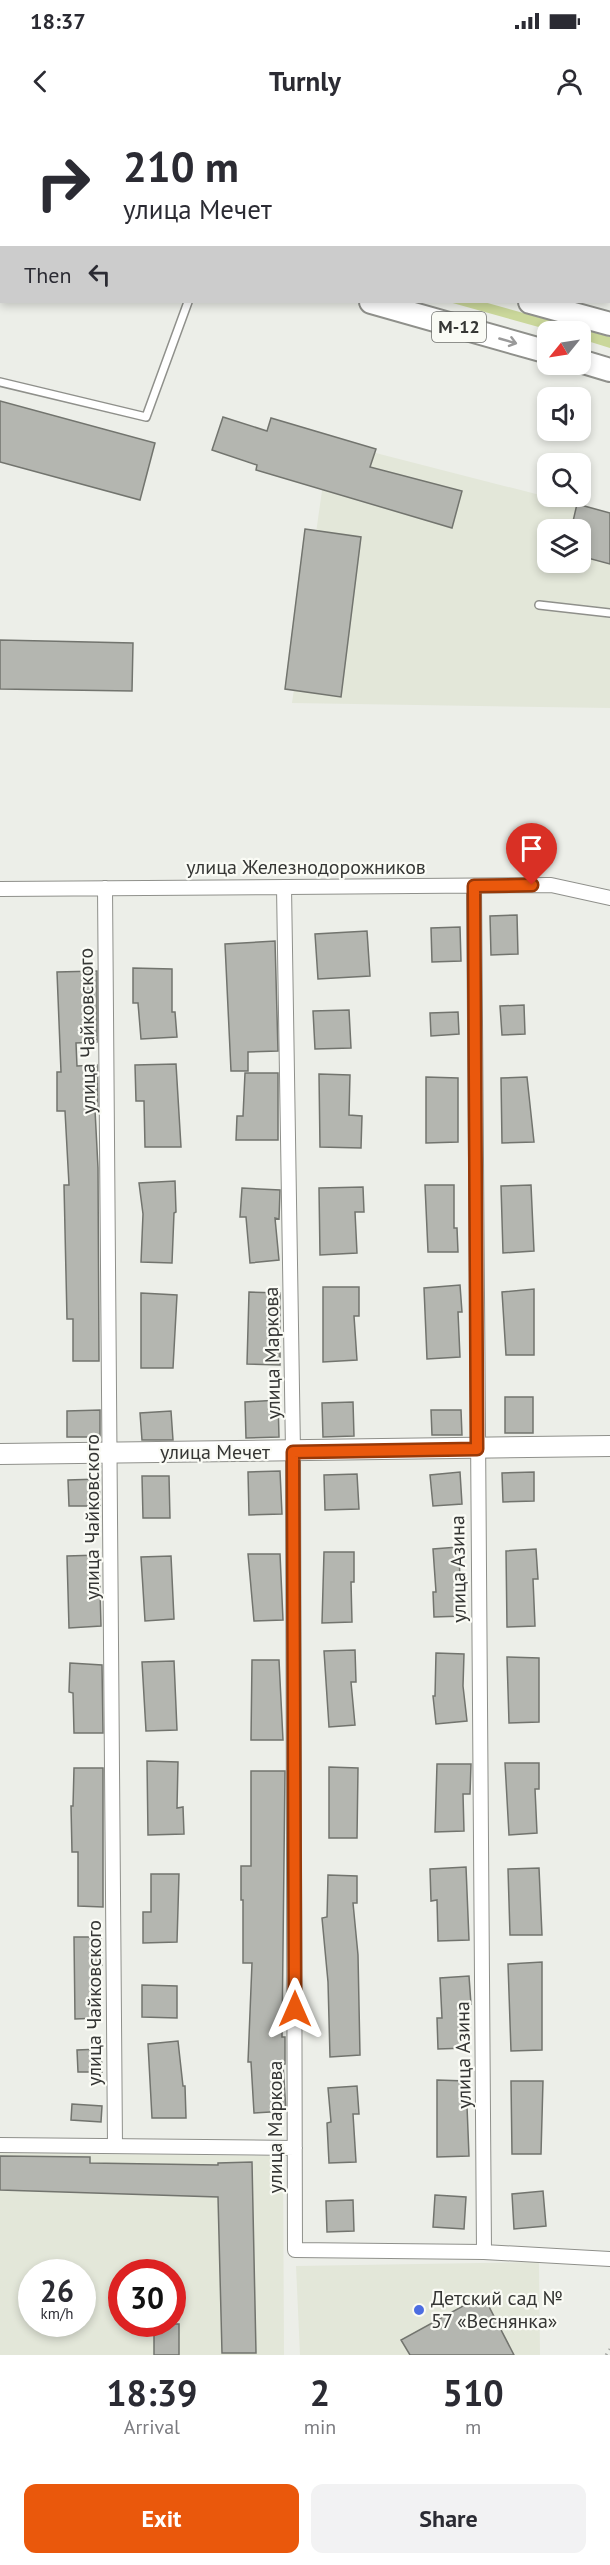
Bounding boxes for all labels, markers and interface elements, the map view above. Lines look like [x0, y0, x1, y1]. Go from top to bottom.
text: 18:37 [30, 7, 86, 35]
text: Turnly [269, 64, 341, 98]
icon: back [24, 65, 57, 98]
icon: person [553, 65, 586, 98]
text: 210 m [123, 139, 239, 194]
icon: right [24, 144, 102, 222]
text: улица Мечет [123, 192, 272, 226]
icon: left [83, 258, 116, 291]
text: Then [24, 261, 71, 289]
road number: М-12 [432, 312, 486, 342]
north arrow [537, 321, 591, 375]
map controls [537, 321, 591, 573]
one-way arrow [498, 335, 517, 347]
button: sound [537, 387, 591, 441]
button: search [537, 453, 591, 507]
button: layers [537, 519, 591, 573]
pin [506, 823, 557, 885]
icon: arrive [515, 832, 548, 865]
street label: улица Железнодорожников [186, 854, 426, 880]
street label: улица Чайковского [73, 948, 101, 1114]
street label: улица Маркова [258, 1286, 286, 1420]
street label: улица Чайковского [79, 1434, 105, 1600]
street label: улица Мечет [160, 1439, 270, 1465]
street label: улица Азина [444, 1515, 472, 1623]
street label: улица Чайковского [81, 1920, 107, 2086]
position arrow [263, 1977, 327, 2041]
street label: улица Азина [449, 2001, 477, 2109]
street label: улица Маркова [262, 2061, 288, 2193]
speed limit sign: 30 [108, 2259, 186, 2337]
text: 26 [40, 2271, 74, 2310]
place label: Детский сад № 57 «Веснянка» [431, 2285, 563, 2334]
marker: Детский сад № 57 «Веснянка» [412, 2303, 426, 2317]
text: km/h [41, 2304, 73, 2323]
text: 18:39 [106, 2369, 198, 2416]
text: 2 [310, 2369, 330, 2416]
text: 510 [443, 2369, 504, 2416]
text: Arrival [124, 2414, 180, 2440]
text: min [304, 2414, 336, 2440]
text: m [465, 2414, 481, 2440]
button: Exit [24, 2484, 299, 2553]
button: Share [311, 2484, 586, 2553]

